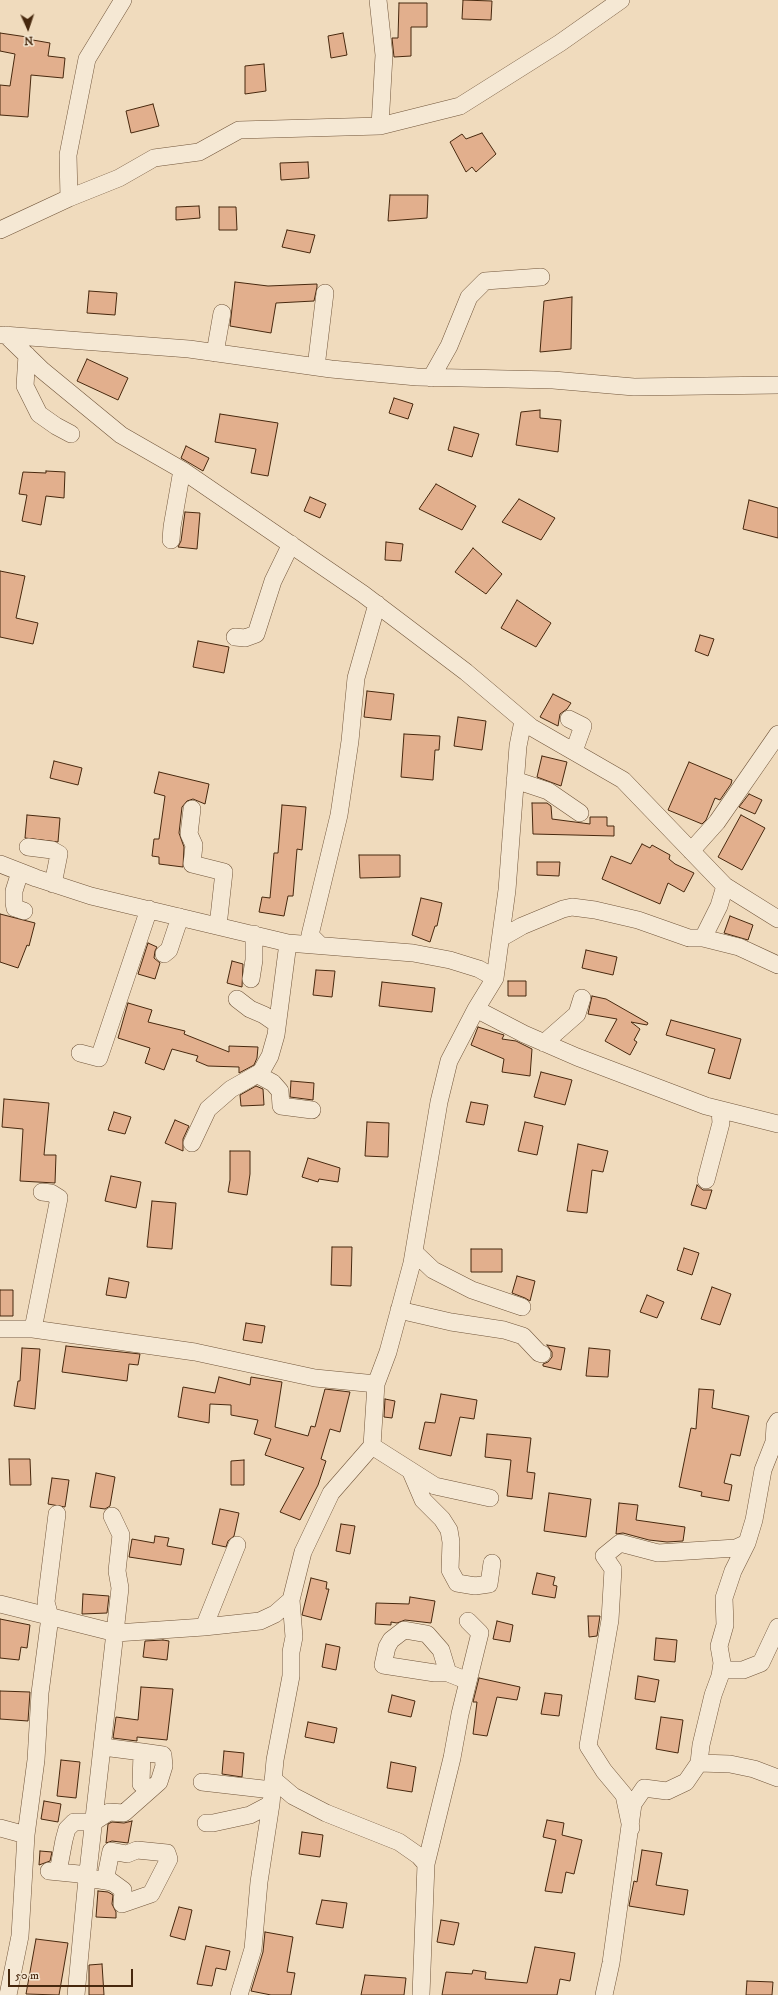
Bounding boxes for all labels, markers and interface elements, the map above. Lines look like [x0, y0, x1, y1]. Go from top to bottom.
north arrow [8, 8, 48, 48]
text: N [24, 33, 34, 47]
scale bar [10, 1961, 135, 1987]
text: 50 m [15, 1968, 39, 1983]

